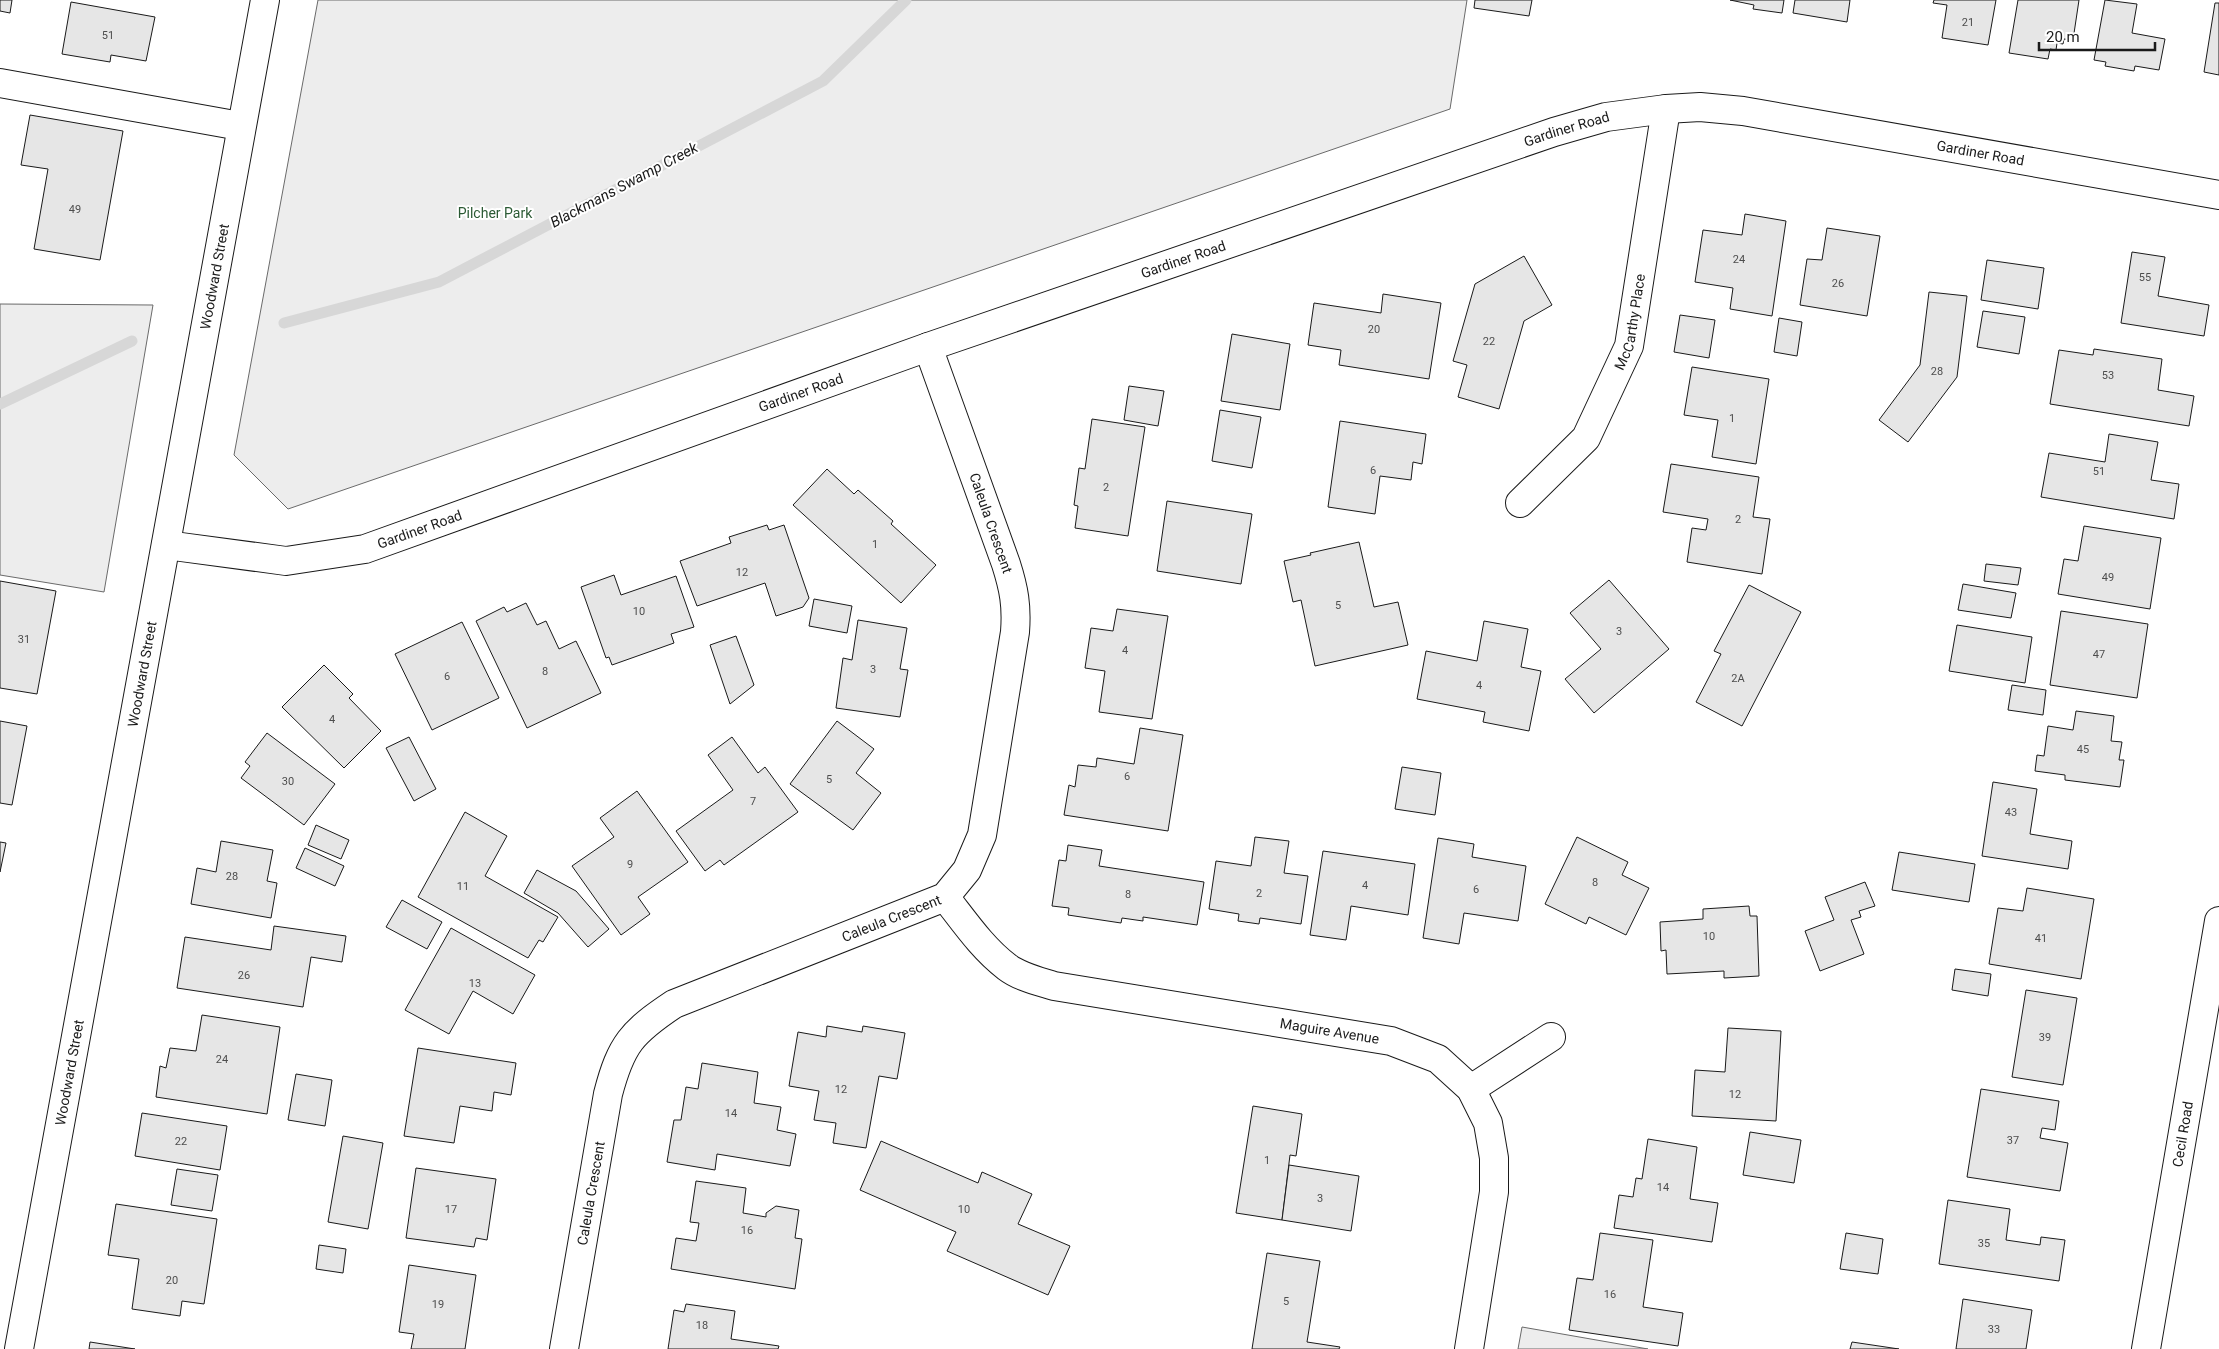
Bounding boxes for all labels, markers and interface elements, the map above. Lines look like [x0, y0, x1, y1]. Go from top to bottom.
house number: 21 [1962, 16, 1974, 29]
scale bar [2039, 20, 2155, 52]
text: 20 m [2046, 28, 2080, 46]
house number: 51 [102, 29, 114, 42]
street label: Gardiner Road [1522, 108, 1611, 150]
street label: Gardiner Road [1935, 137, 2025, 168]
water label: Blackmans Swamp Creek [547, 138, 701, 232]
house number: 49 [69, 203, 81, 216]
park label: Pilcher Park [458, 205, 533, 221]
street label: Woodward Street [197, 222, 232, 331]
street label: Gardiner Road [1139, 237, 1228, 281]
house number: 24 [1733, 253, 1745, 266]
house number: 55 [2139, 271, 2151, 284]
street label: McCarthy Place [1611, 273, 1648, 372]
house number: 26 [1832, 277, 1844, 290]
house number: 20 [1368, 323, 1380, 336]
house number: 22 [1483, 335, 1495, 348]
house number: 28 [1931, 365, 1943, 378]
house number: 53 [2102, 369, 2114, 382]
street label: Gardiner Road [756, 370, 845, 415]
house number: 1 [1729, 412, 1735, 425]
house number: 6 [1370, 464, 1376, 477]
house number: 51 [2093, 465, 2105, 478]
street label: Caleula Crescent [966, 471, 1016, 576]
house number: 2 [1103, 481, 1109, 494]
street label: Gardiner Road [375, 507, 464, 552]
house number: 2 [1735, 513, 1741, 526]
house number: 1 [872, 538, 878, 551]
house number: 12 [736, 566, 748, 579]
house number: 49 [2102, 571, 2114, 584]
house number: 5 [1335, 599, 1341, 612]
house number: 10 [633, 605, 645, 618]
street label: Woodward Street [125, 620, 160, 728]
house number: 3 [1616, 625, 1622, 638]
house number: 31 [18, 633, 30, 646]
house number: 4 [1122, 644, 1128, 657]
house number: 47 [2093, 648, 2105, 661]
house number: 3 [870, 663, 876, 676]
house number: 8 [542, 665, 548, 678]
house number: 6 [444, 670, 450, 683]
house number: 2A [1731, 672, 1746, 685]
house number: 4 [1476, 679, 1482, 692]
house number: 4 [329, 713, 335, 726]
house number: 45 [2077, 743, 2089, 756]
house number: 6 [1124, 770, 1130, 783]
house number: 5 [826, 773, 832, 786]
house number: 30 [282, 775, 294, 788]
house number: 7 [750, 795, 756, 808]
house number: 43 [2005, 806, 2017, 819]
house number: 9 [627, 858, 633, 871]
house number: 28 [226, 870, 238, 883]
house number: 8 [1592, 876, 1598, 889]
house number: 4 [1362, 879, 1368, 892]
house number: 11 [457, 880, 469, 893]
house number: 6 [1473, 883, 1479, 896]
house number: 2 [1256, 887, 1262, 900]
house number: 8 [1125, 888, 1131, 901]
street label: Caleula Crescent [839, 891, 944, 945]
house number: 10 [1703, 930, 1715, 943]
house number: 41 [2035, 932, 2047, 945]
house number: 26 [238, 969, 250, 982]
house number: 13 [469, 977, 481, 990]
street label: Maguire Avenue [1279, 1015, 1380, 1047]
street label: Woodward Street [52, 1018, 87, 1127]
house number: 39 [2039, 1031, 2051, 1044]
house number: 24 [216, 1053, 228, 1066]
house number: 12 [835, 1083, 847, 1096]
house number: 12 [1729, 1088, 1741, 1101]
street label: Cecil Road [2169, 1100, 2196, 1168]
house number: 14 [725, 1107, 737, 1120]
house number: 37 [2007, 1134, 2019, 1147]
house number: 22 [175, 1135, 187, 1148]
street label: Caleula Crescent [574, 1140, 608, 1247]
house number: 1 [1264, 1154, 1270, 1167]
house number: 14 [1657, 1181, 1669, 1194]
house number: 3 [1317, 1192, 1323, 1205]
house number: 17 [445, 1203, 457, 1216]
house number: 10 [958, 1203, 970, 1216]
house number: 16 [741, 1224, 753, 1237]
house number: 35 [1978, 1237, 1990, 1250]
house number: 20 [166, 1274, 178, 1287]
house number: 16 [1604, 1288, 1616, 1301]
house number: 5 [1283, 1295, 1289, 1308]
house number: 19 [432, 1298, 444, 1311]
house number: 18 [696, 1319, 708, 1332]
house number: 33 [1988, 1323, 2000, 1336]

